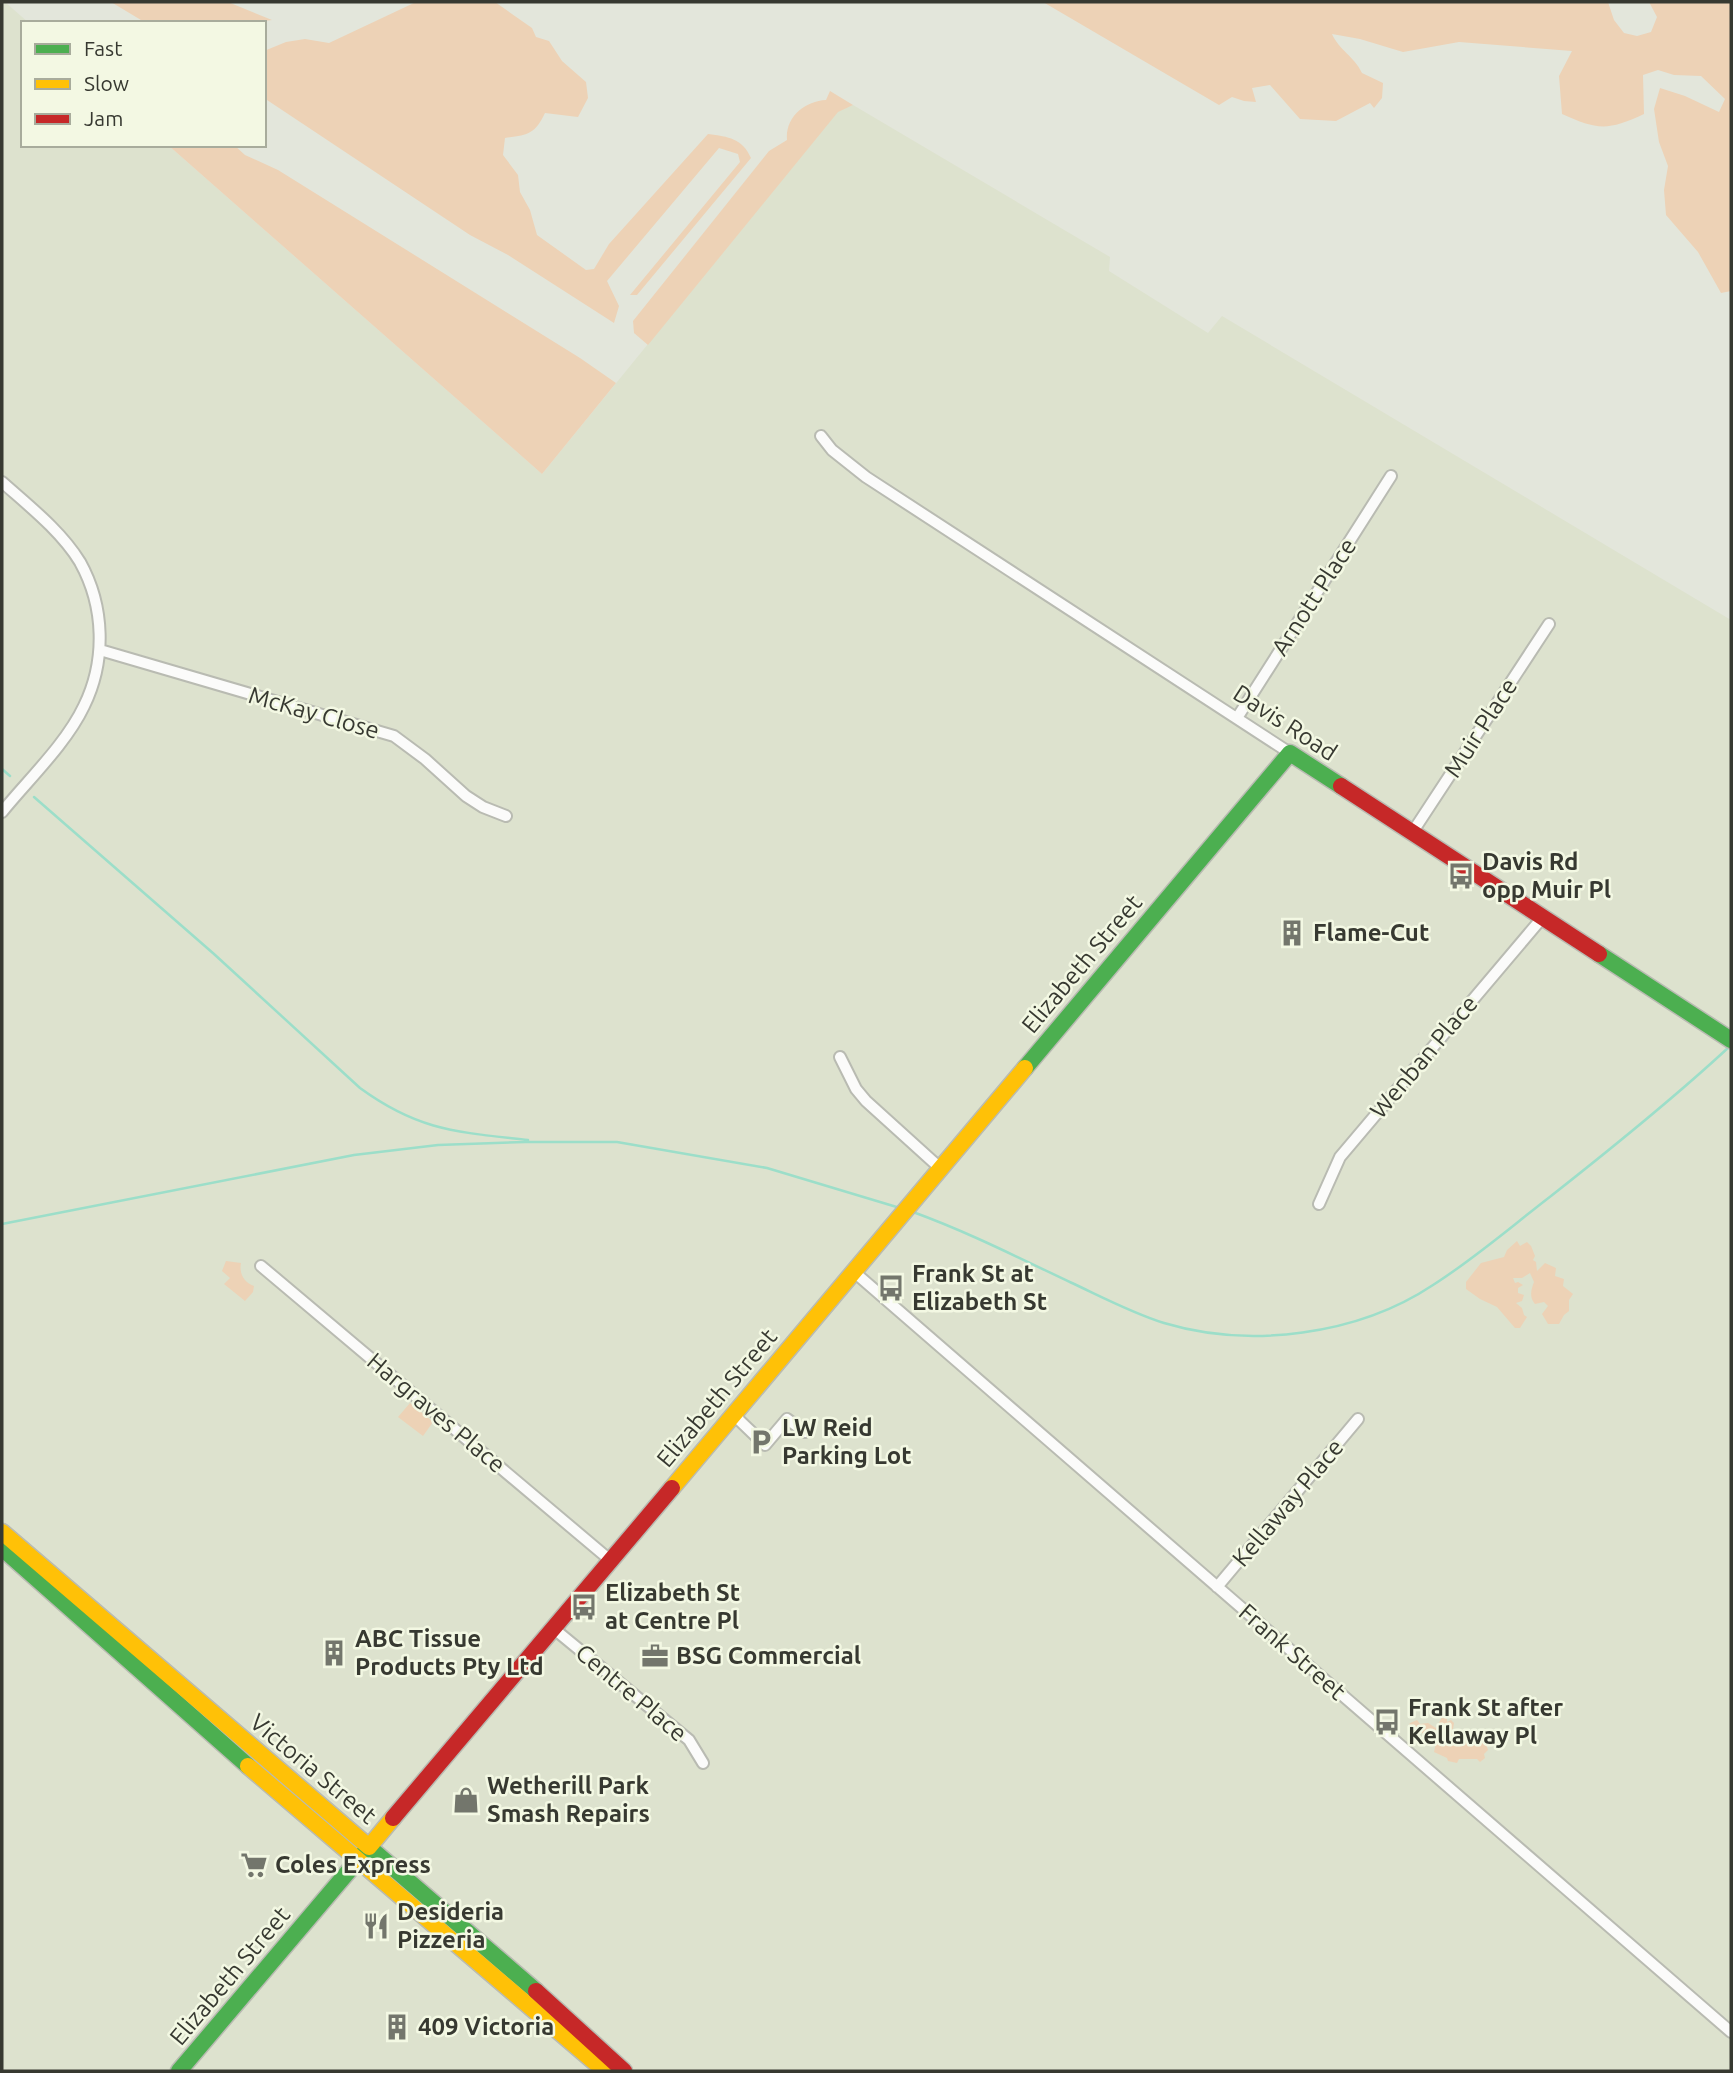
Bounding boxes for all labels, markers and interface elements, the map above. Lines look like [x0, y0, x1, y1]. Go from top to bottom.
legend [21, 21, 266, 147]
text: Fast [84, 36, 122, 60]
text: Slow [84, 71, 129, 95]
text: Jam [84, 106, 123, 130]
street label: Arnott Place [1266, 533, 1361, 660]
street label: Muir Place [1439, 673, 1522, 782]
street label: Davis Road [1228, 679, 1342, 766]
street label: McKay Close [246, 681, 383, 744]
place label: Davis Rd opp Muir Pl [1482, 848, 1611, 903]
bus stop icon: Davis Rd opp Muir Pl [1446, 861, 1476, 891]
street label: Elizabeth Street [1016, 889, 1148, 1038]
building icon: Flame-Cut [1277, 918, 1307, 948]
place label: Flame-Cut [1313, 919, 1429, 946]
street label: Wenban Place [1365, 990, 1483, 1123]
place label: Frank St at Elizabeth St [912, 1260, 1047, 1315]
bus stop icon: Frank St at Elizabeth St [876, 1273, 906, 1303]
street label: Elizabeth Street [651, 1323, 783, 1472]
street label: Hargraves Place [362, 1347, 511, 1478]
place label: LW Reid Parking Lot [782, 1414, 912, 1469]
parking icon: LW Reid Parking Lot [746, 1427, 776, 1457]
street label: Kellaway Place [1227, 1434, 1349, 1572]
place label: Elizabeth St at Centre Pl [605, 1579, 740, 1634]
bus stop icon: Elizabeth St at Centre Pl [569, 1592, 599, 1622]
street label: Frank Street [1234, 1598, 1351, 1705]
place label: ABC Tissue Products Pty Ltd [355, 1625, 544, 1680]
building icon: ABC Tissue Products Pty Ltd [319, 1638, 349, 1668]
street label: Centre Place [570, 1638, 692, 1747]
office icon: BSG Commercial [640, 1641, 670, 1671]
place label: BSG Commercial [676, 1642, 861, 1669]
place label: Frank St after Kellaway Pl [1408, 1694, 1563, 1749]
bus stop icon: Frank St after Kellaway Pl [1372, 1707, 1402, 1737]
street label: Victoria Street [245, 1708, 382, 1830]
place label: Wetherill Park Smash Repairs [487, 1772, 650, 1827]
shop icon: Wetherill Park Smash Repairs [451, 1785, 481, 1815]
supermarket icon: Coles Express [239, 1850, 269, 1880]
place label: Coles Express [275, 1851, 431, 1878]
place label: Desideria Pizzeria [397, 1898, 504, 1953]
street label: Elizabeth Street [164, 1901, 296, 2050]
restaurant icon: Desideria Pizzeria [361, 1911, 391, 1941]
building icon: 409 Victoria [382, 2012, 412, 2042]
place label: 409 Victoria [418, 2013, 554, 2040]

